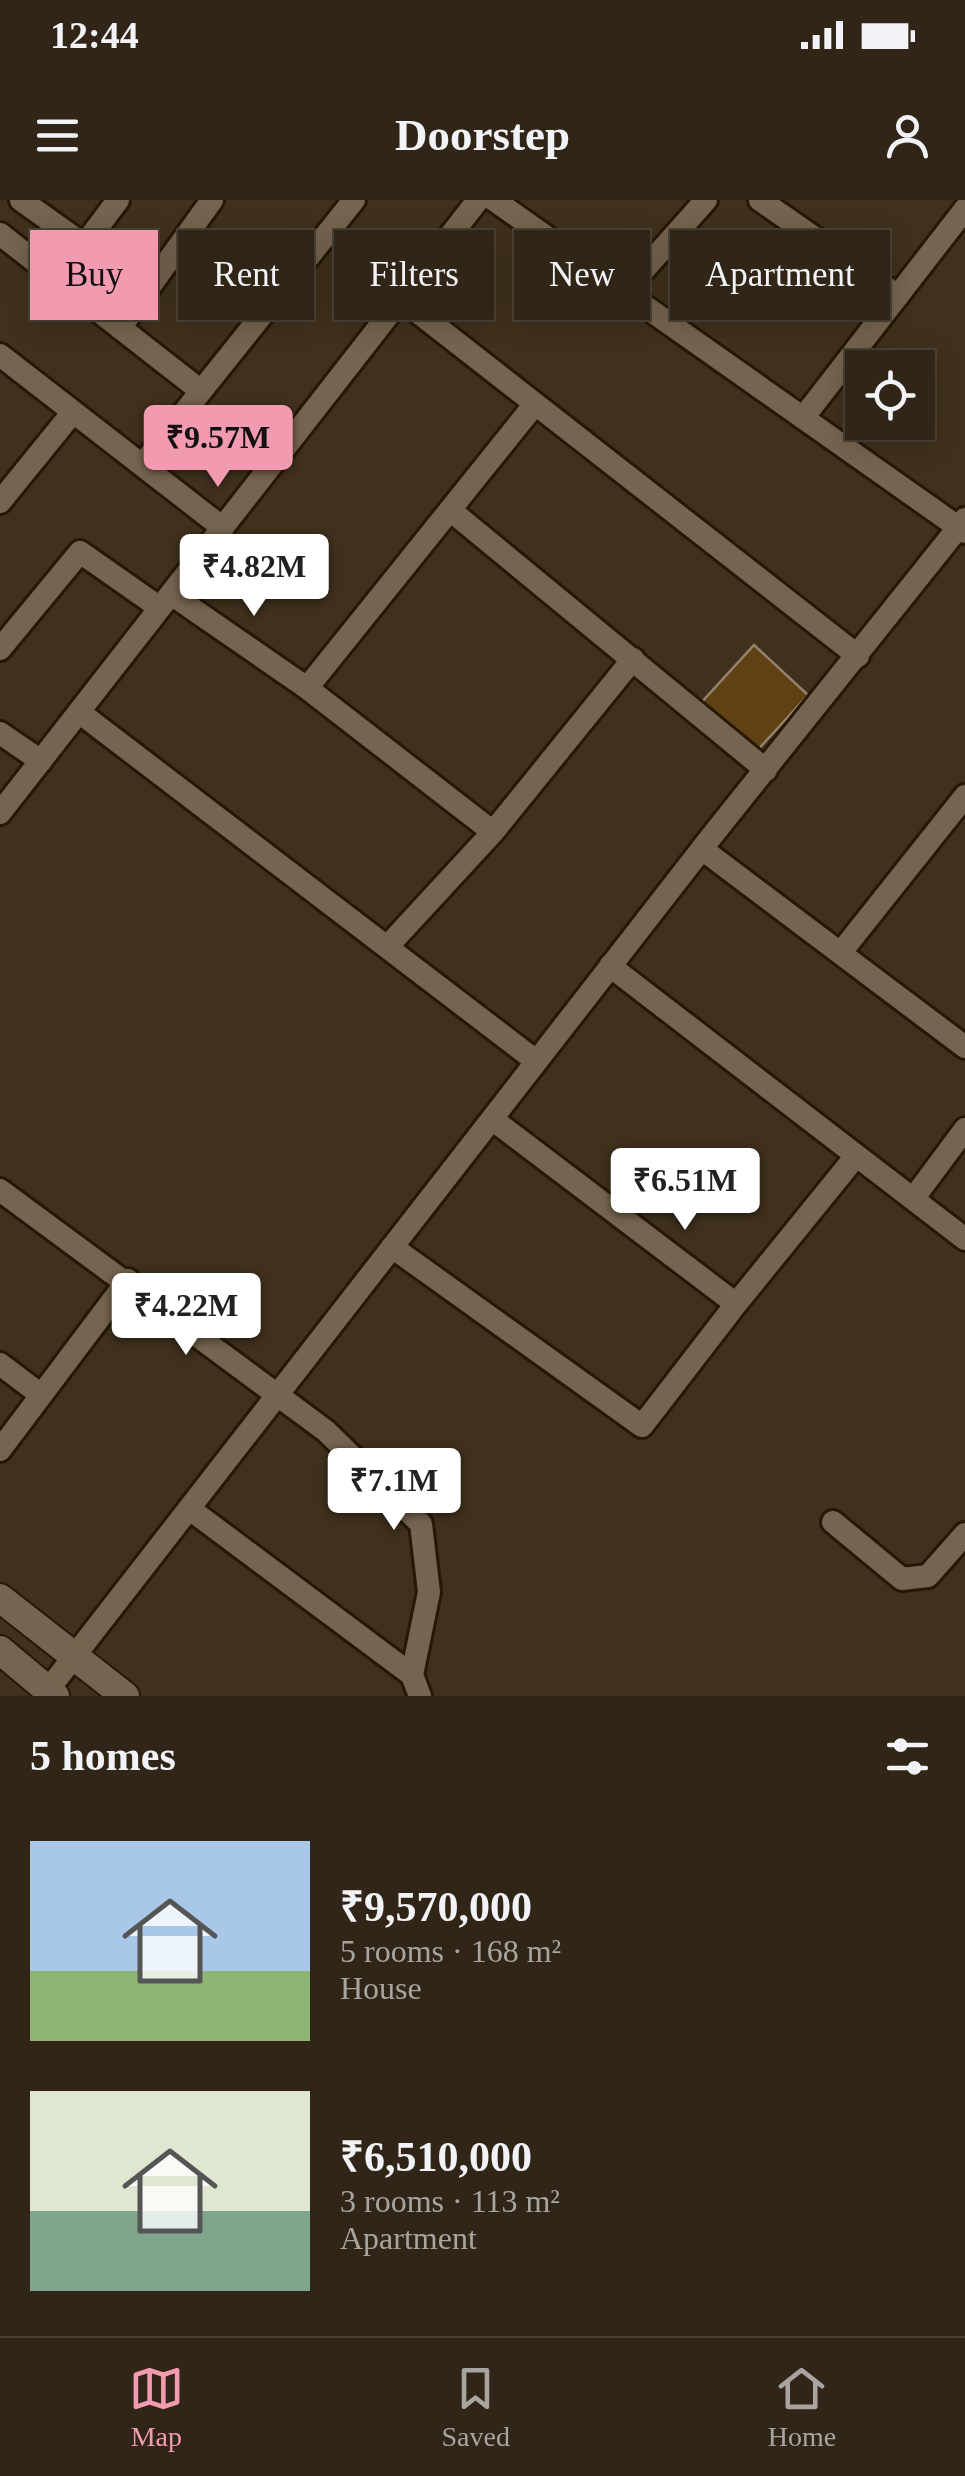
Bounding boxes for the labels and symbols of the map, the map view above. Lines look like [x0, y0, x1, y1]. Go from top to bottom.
pin: ₹9.57M [137, 405, 299, 490]
pin: ₹4.82M [173, 534, 335, 619]
pin: ₹6.51M [604, 1148, 766, 1233]
pin: ₹4.22M [105, 1273, 267, 1358]
pin: ₹7.1M [324, 1448, 464, 1533]

